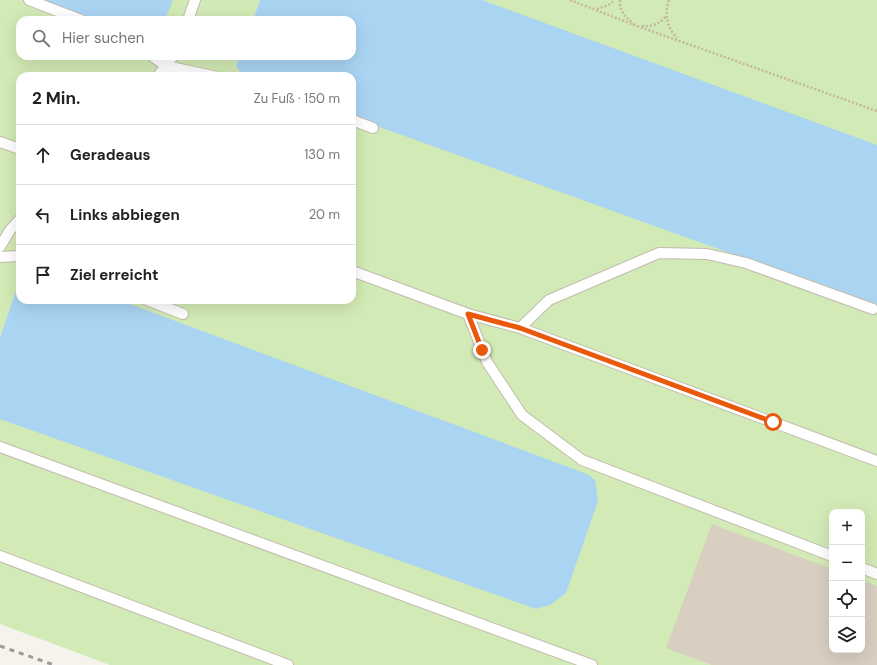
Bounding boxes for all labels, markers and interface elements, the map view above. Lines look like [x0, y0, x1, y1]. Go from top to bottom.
search box [16, 16, 356, 60]
icon: search [30, 27, 52, 49]
text: Hier suchen [62, 28, 144, 48]
text: 2 Min. [32, 87, 80, 109]
text: Zu Fuß · 150 m [254, 90, 340, 107]
icon: ahead [32, 144, 54, 166]
text: Geradeaus [70, 145, 151, 165]
text: 130 m [304, 146, 340, 163]
icon: left [32, 204, 54, 226]
text: Links abbiegen [70, 205, 180, 225]
text: 20 m [309, 206, 340, 223]
icon: arrive [32, 264, 54, 286]
text: Ziel erreicht [70, 265, 159, 285]
route end [473, 341, 491, 359]
route start [764, 413, 782, 431]
map controls [829, 509, 865, 653]
button: + [829, 509, 865, 545]
button: − [829, 545, 865, 581]
button: locate [829, 581, 865, 617]
button: layers [829, 617, 865, 653]

